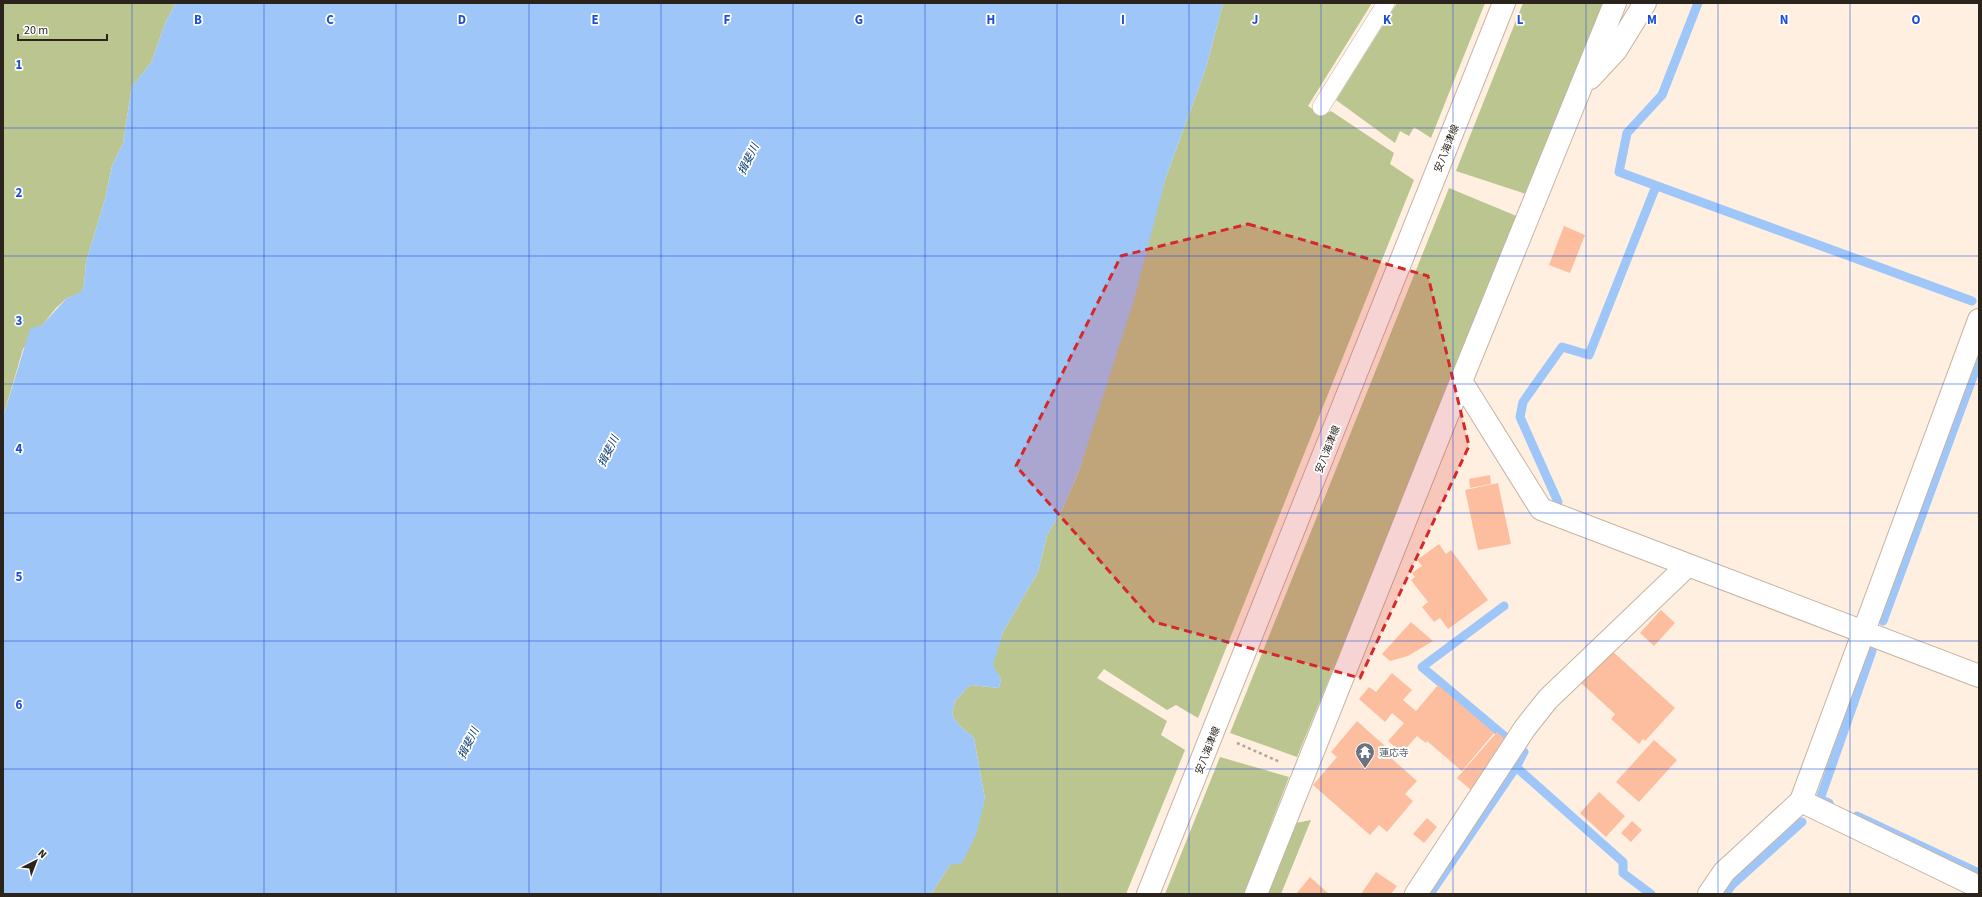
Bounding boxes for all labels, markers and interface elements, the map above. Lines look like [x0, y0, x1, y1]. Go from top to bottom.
text: B [194, 11, 202, 29]
text: C [326, 11, 334, 29]
text: D [458, 11, 466, 29]
text: E [591, 11, 599, 29]
text: F [724, 11, 731, 29]
text: G [855, 11, 863, 29]
text: H [987, 11, 995, 29]
text: I [1121, 11, 1125, 29]
text: J [1252, 11, 1258, 29]
text: K [1383, 11, 1392, 29]
text: L [1517, 11, 1524, 29]
text: M [1647, 11, 1657, 29]
text: N [1780, 11, 1788, 29]
text: O [1912, 11, 1921, 29]
scale bar [18, 16, 107, 42]
text: 20 m [24, 22, 48, 39]
text: 1 [16, 56, 23, 74]
street label: 安八海津線 [1431, 123, 1463, 174]
water label: 揖斐川 [734, 140, 763, 177]
text: 2 [16, 184, 23, 202]
text: 3 [16, 312, 23, 330]
street label: 安八海津線 [1312, 424, 1344, 475]
water label: 揖斐川 [594, 432, 623, 469]
text: 4 [16, 440, 23, 458]
text: 5 [16, 568, 23, 586]
text: 6 [16, 696, 23, 714]
water label: 揖斐川 [454, 724, 483, 761]
street label: 安八海津線 [1192, 725, 1224, 776]
temple icon: 蓮応寺 [1354, 741, 1376, 769]
place label: 蓮応寺 [1379, 746, 1409, 760]
north arrow [16, 841, 56, 881]
text: N [35, 846, 50, 862]

